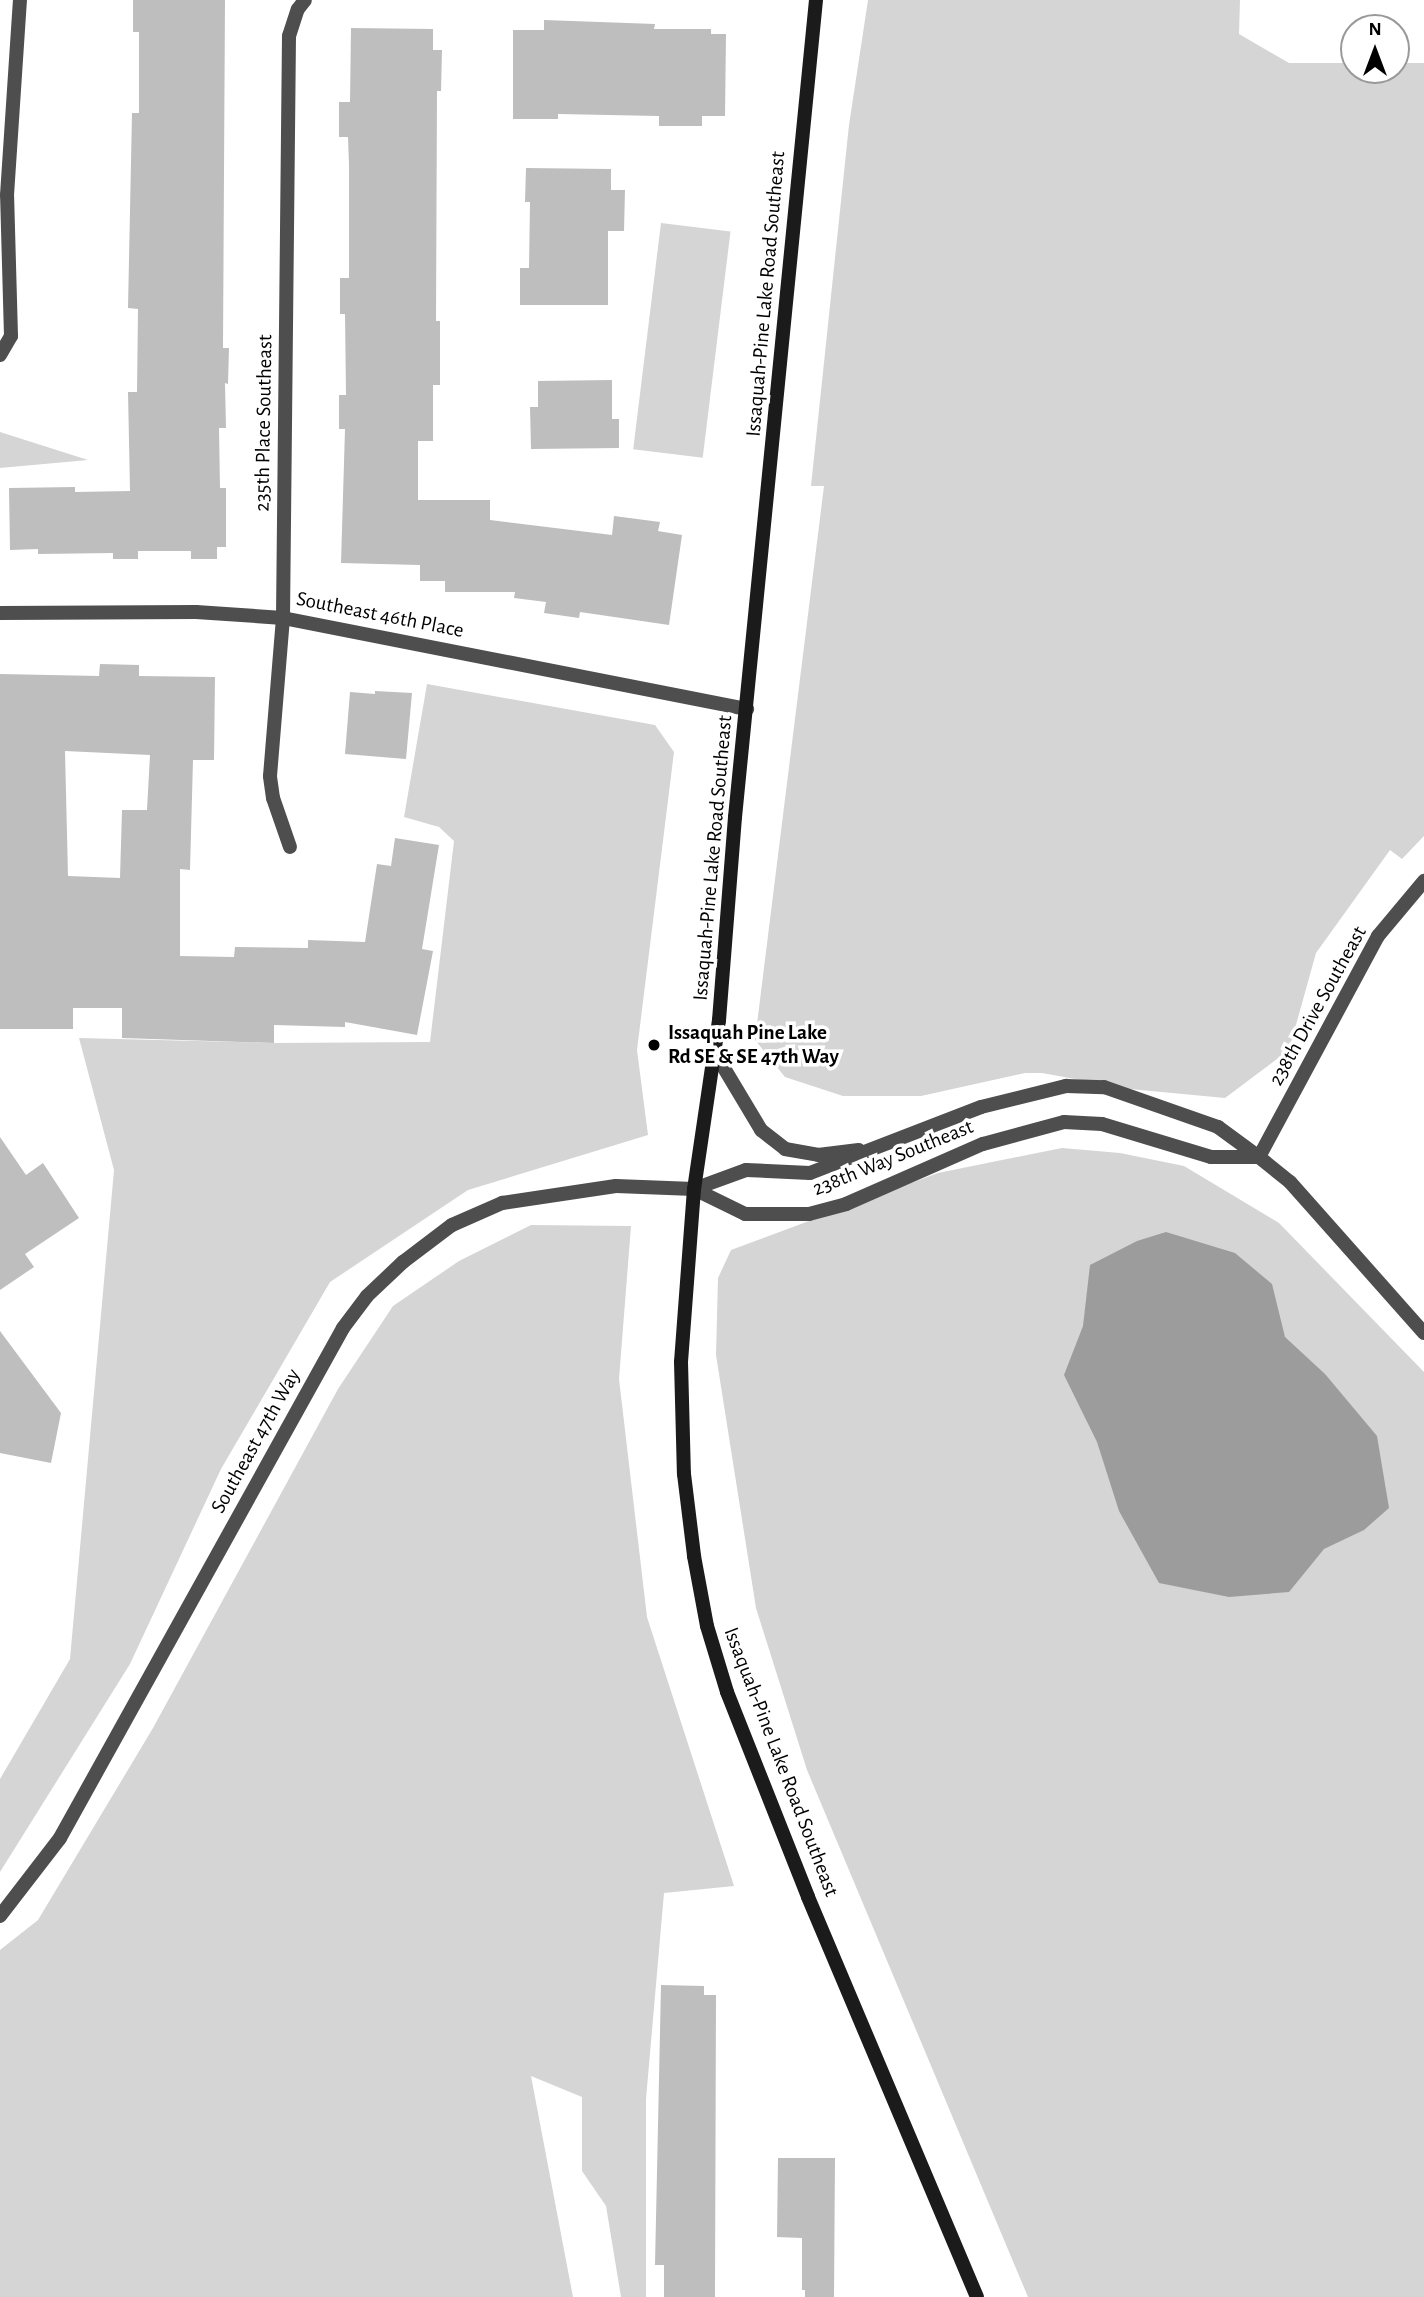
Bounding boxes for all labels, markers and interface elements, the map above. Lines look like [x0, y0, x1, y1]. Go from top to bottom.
north arrow [1340, 14, 1410, 84]
text: N [1368, 20, 1382, 39]
street label: Issaquah-Pine Lake Road Southeast [741, 150, 791, 438]
street label: 235th Place Southeast [250, 334, 278, 512]
street label: Southeast 46th Place [294, 586, 466, 644]
street label: Issaquah-Pine Lake Road Southeast [688, 714, 738, 1002]
street label: 238th Drive Southeast [1264, 922, 1372, 1090]
place label: Issaquah Pine Lake Rd SE & SE 47th Way [668, 1020, 839, 1070]
marker: Issaquah Pine Lake Rd SE & SE 47th Way [646, 1037, 662, 1053]
street label: 238th Way Southeast [809, 1114, 977, 1202]
street label: Southeast 47th Way [206, 1364, 306, 1518]
street label: Issaquah-Pine Lake Road Southeast [718, 1624, 844, 1900]

